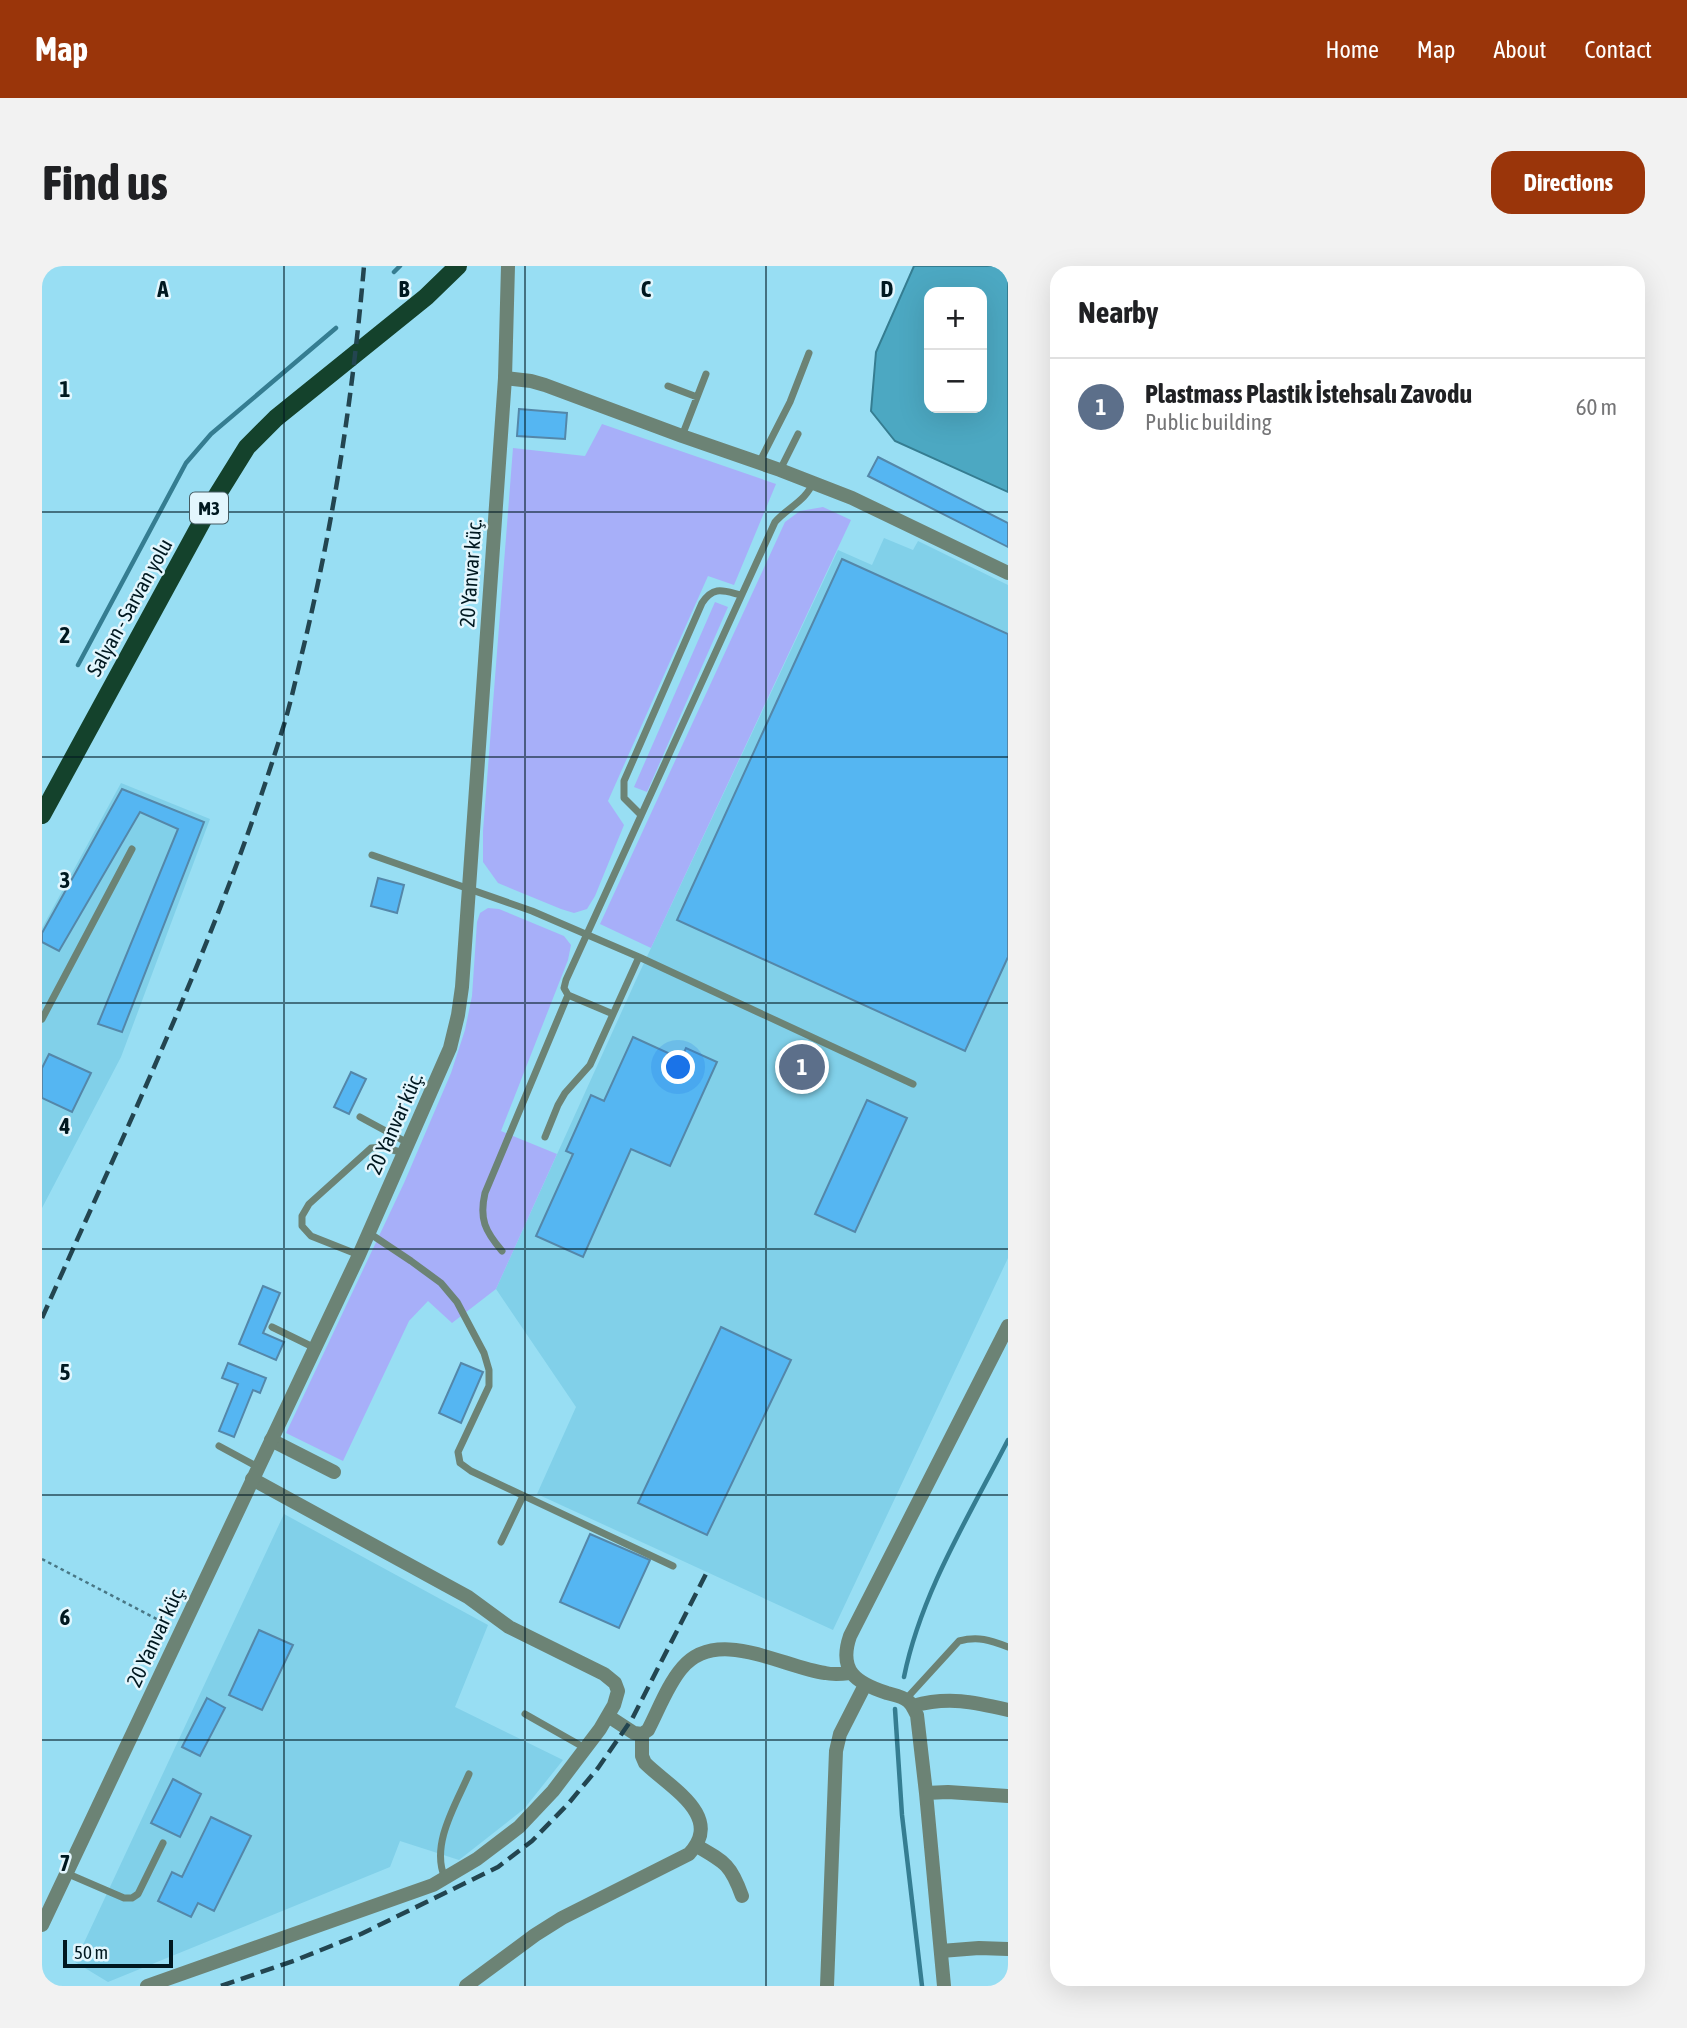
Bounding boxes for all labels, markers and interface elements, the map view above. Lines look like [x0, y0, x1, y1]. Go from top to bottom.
text: Map [35, 30, 88, 68]
text: Home [1325, 36, 1379, 63]
text: Map [1417, 36, 1455, 63]
text: About [1493, 36, 1546, 63]
text: Contact [1584, 36, 1652, 63]
button: Directions [1491, 151, 1645, 214]
text: Find us [42, 154, 168, 210]
text: A [156, 276, 169, 302]
text: B [399, 276, 410, 302]
text: C [641, 276, 652, 302]
text: D [881, 276, 894, 302]
map controls [924, 287, 987, 413]
button: + [924, 287, 987, 350]
text: Nearby [1078, 295, 1158, 329]
button: − [924, 350, 987, 413]
text: 1 [60, 376, 71, 402]
text: Plastmass Plastik İstehsalı Zavodu [1145, 379, 1472, 409]
text: 1 [1096, 394, 1106, 420]
text: 60 m [1576, 394, 1617, 420]
text: Public building [1145, 409, 1272, 435]
road number: M3 [190, 492, 228, 524]
street label: 20 Yanvar küç. [454, 518, 486, 628]
street label: Salyan - Sarvan yolu [81, 534, 177, 680]
text: 2 [60, 622, 70, 648]
text: 3 [60, 867, 70, 893]
pin: 1 [779, 1041, 825, 1093]
your location [661, 1050, 695, 1084]
street label: 20 Yanvar küç. [361, 1068, 427, 1178]
text: 4 [59, 1113, 71, 1139]
text: 5 [60, 1359, 71, 1385]
street label: 20 Yanvar küç. [121, 1582, 189, 1690]
text: 6 [60, 1604, 71, 1630]
text: 7 [60, 1850, 70, 1876]
scale bar [63, 1937, 173, 1969]
text: 50 m [74, 1941, 108, 1963]

